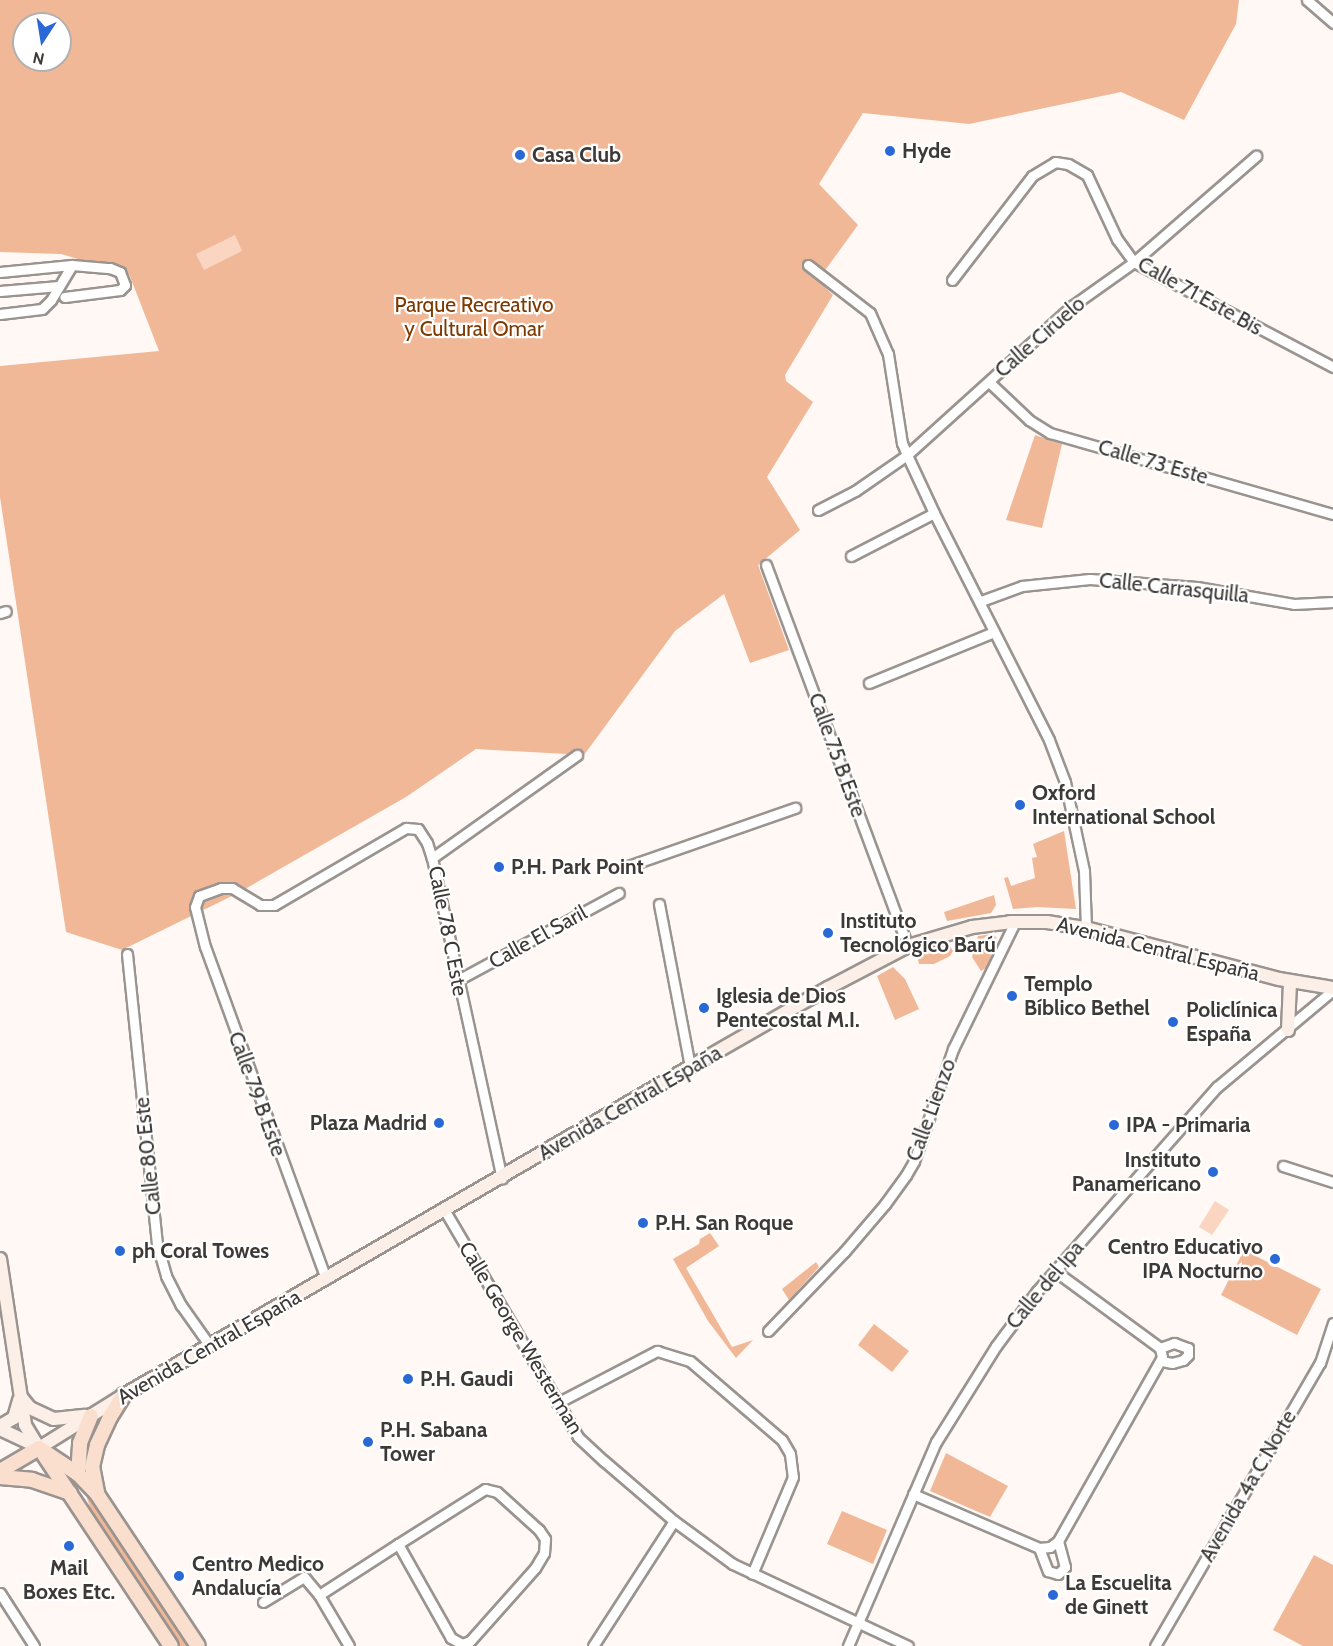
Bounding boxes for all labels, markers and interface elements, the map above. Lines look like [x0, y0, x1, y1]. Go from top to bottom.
north arrow [12, 12, 72, 72]
text: N [31, 48, 46, 69]
place label: Hyde [902, 138, 951, 164]
place label: Casa Club [532, 142, 621, 168]
marker: Hyde [883, 144, 897, 158]
marker: Casa Club [513, 148, 527, 162]
street label: Calle 71 Este Bis [1133, 251, 1267, 341]
street label: Calle Ciruelo [990, 291, 1090, 383]
park label: Parque Recreativo y Cultural Omar [394, 292, 554, 342]
street label: Calle 73 Este [1095, 434, 1211, 490]
street label: Calle Carrasquilla [1098, 568, 1250, 608]
street label: Calle 75 B Este [803, 690, 871, 820]
place label: Oxford International School [1032, 780, 1215, 830]
marker: Oxford International School [1013, 798, 1027, 812]
place label: P.H. Park Point [511, 854, 644, 880]
marker: P.H. Park Point [492, 860, 506, 874]
street label: Calle 78 C Este [423, 864, 473, 998]
street label: Calle El Saril [485, 900, 591, 974]
place label: Instituto Tecnológico Barú [840, 908, 996, 958]
street label: Avenida Central España [1054, 912, 1262, 986]
marker: Instituto Tecnológico Barú [821, 926, 835, 940]
place label: Templo Bíblico Bethel [1024, 971, 1150, 1021]
place label: Iglesia de Dios Pentecostal M.I. [716, 983, 860, 1033]
marker: Templo Bíblico Bethel [1005, 989, 1019, 1003]
place label: Policlínica España [1186, 997, 1278, 1047]
marker: Iglesia de Dios Pentecostal M.I. [697, 1001, 711, 1015]
marker: Policlínica España [1164, 1013, 1182, 1031]
street label: Calle 79 B Este [223, 1028, 291, 1160]
street label: Avenida Central España [534, 1040, 726, 1166]
street label: Calle Lienzo [901, 1055, 961, 1165]
street label: Calle 80 Este [129, 1096, 167, 1216]
place label: Plaza Madrid [310, 1110, 427, 1136]
place label: IPA - Primaria [1126, 1112, 1250, 1138]
marker: Plaza Madrid [432, 1116, 446, 1130]
marker: IPA - Primaria [1107, 1118, 1121, 1132]
place label: Instituto Panamericano [1072, 1147, 1201, 1197]
marker: Instituto Panamericano [1206, 1165, 1220, 1179]
place label: P.H. San Roque [655, 1210, 793, 1236]
marker: P.H. San Roque [636, 1216, 650, 1230]
place label: Centro Educativo IPA Nocturno [1108, 1234, 1263, 1284]
street label: Calle del Ipa [1001, 1236, 1089, 1334]
street label: Calle George Westerman [454, 1237, 588, 1439]
place label: ph Coral Towes [132, 1238, 269, 1264]
marker: ph Coral Towes [113, 1244, 127, 1258]
marker: Centro Educativo IPA Nocturno [1268, 1252, 1282, 1266]
street label: Avenida Central España [113, 1284, 305, 1410]
place label: P.H. Gaudi [420, 1366, 513, 1392]
marker: P.H. Gaudi [401, 1372, 415, 1386]
street label: Avenida 4a C Norte [1194, 1406, 1302, 1566]
place label: P.H. Sabana Tower [380, 1417, 487, 1467]
marker: P.H. Sabana Tower [361, 1435, 375, 1449]
marker: Mail Boxes Etc. [62, 1539, 76, 1553]
place label: Centro Medico Andalucía [192, 1551, 324, 1601]
place label: Mail Boxes Etc. [23, 1555, 115, 1605]
marker: Centro Medico Andalucía [170, 1567, 188, 1585]
place label: La Escuelita de Ginett [1065, 1570, 1172, 1620]
marker: La Escuelita de Ginett [1046, 1588, 1060, 1602]

